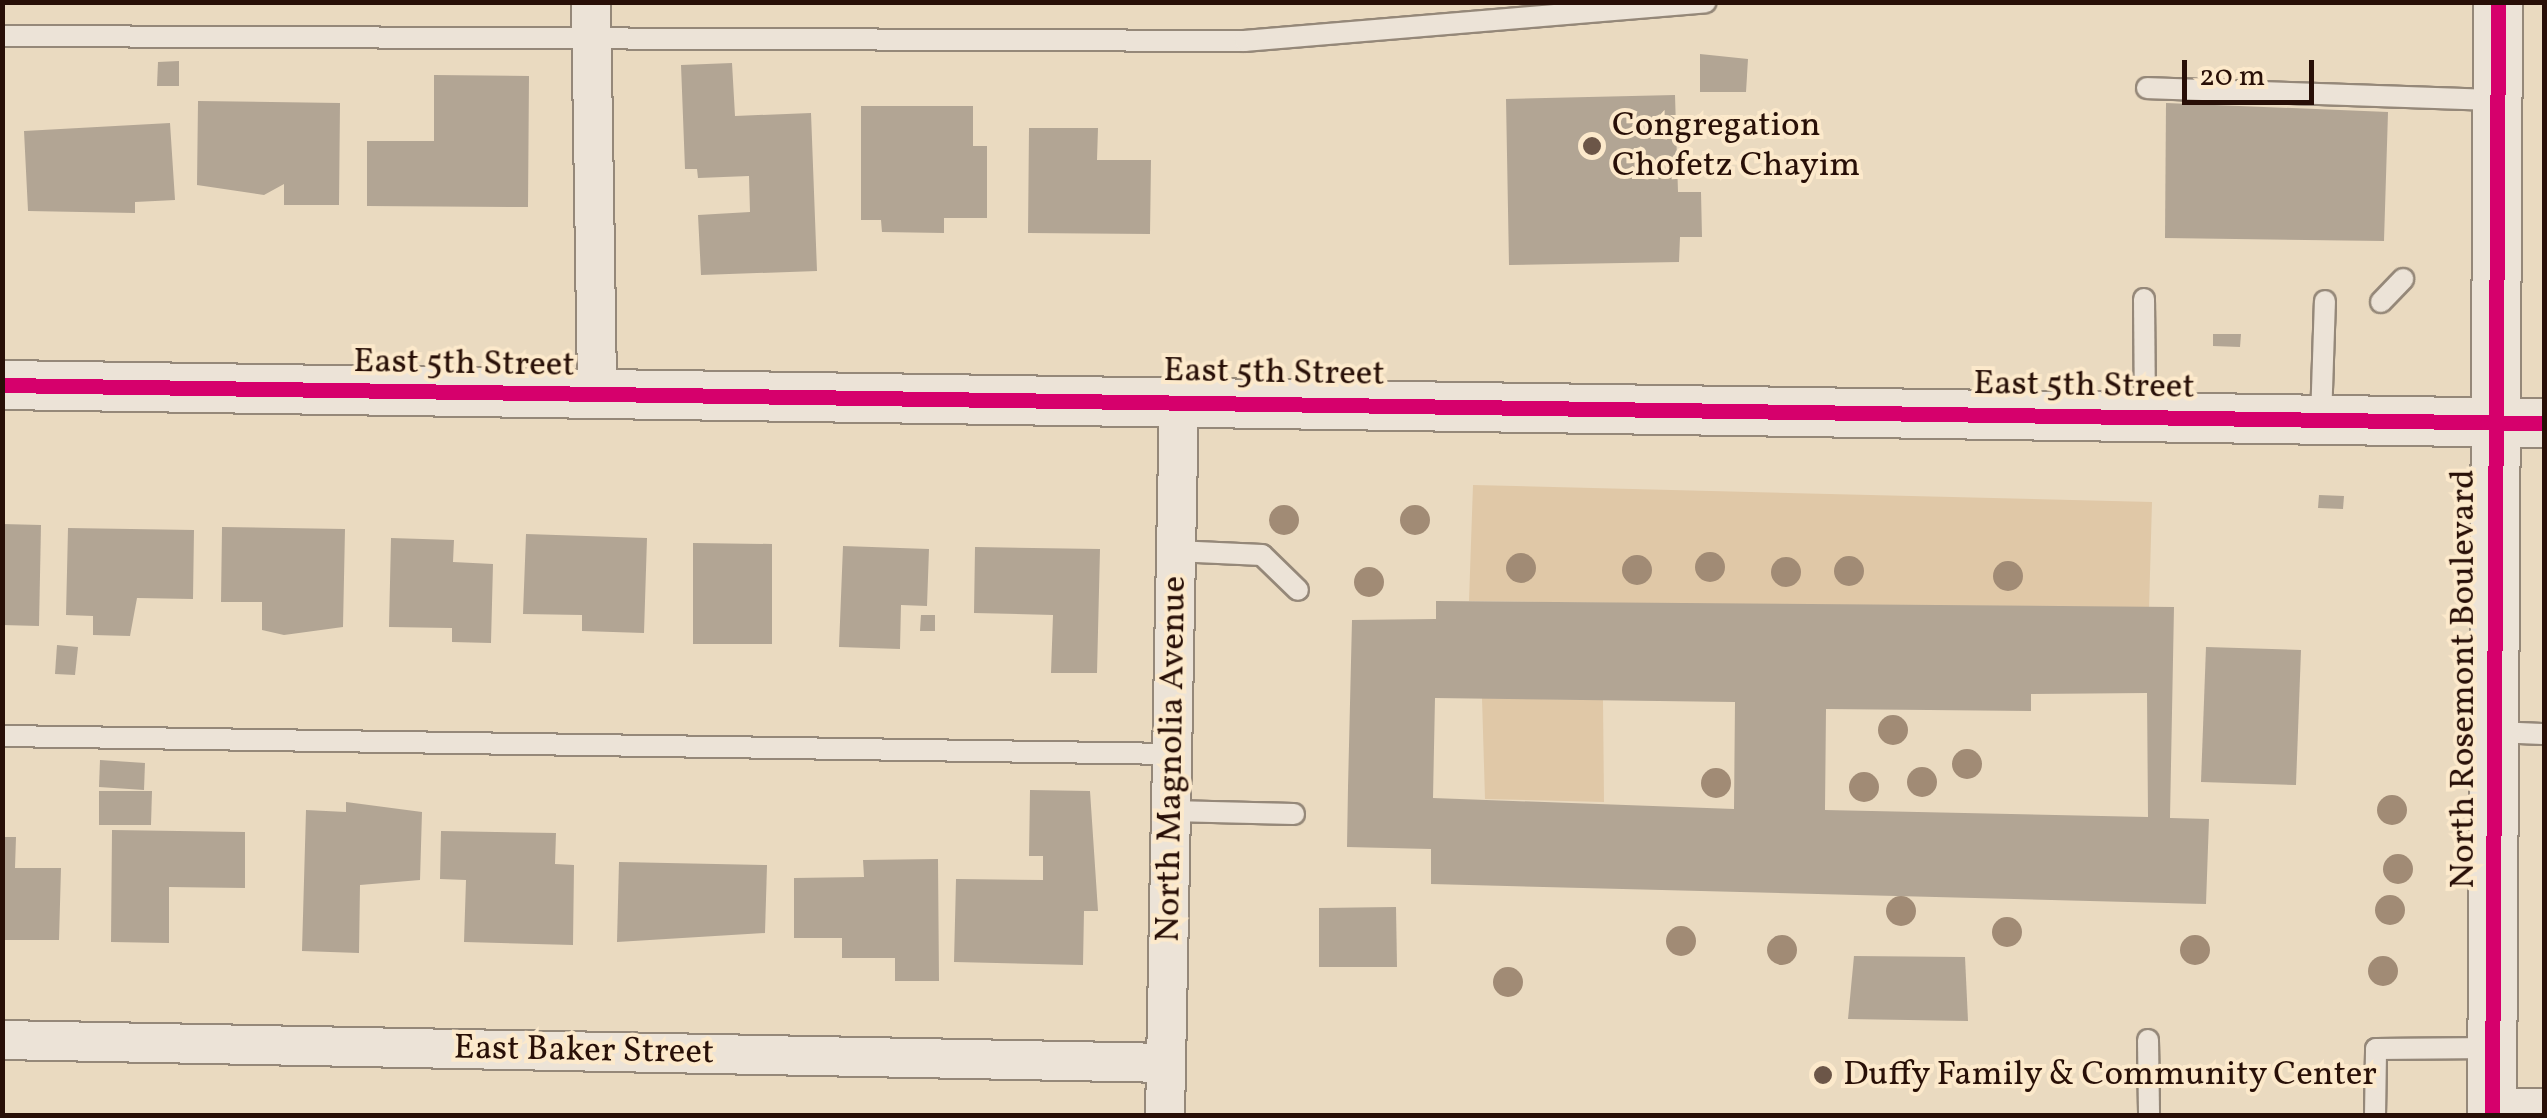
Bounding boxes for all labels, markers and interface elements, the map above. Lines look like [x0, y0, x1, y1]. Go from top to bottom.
scale bar [2187, 40, 2320, 102]
text: 20 m [2199, 56, 2265, 98]
place label: Congregation Chofetz Chayim [1612, 105, 1860, 187]
marker: Congregation Chofetz Chayim [1581, 135, 1603, 157]
street label: East 5th Street [353, 341, 575, 387]
street label: East 5th Street [1163, 350, 1385, 396]
street label: East 5th Street [1973, 363, 2195, 409]
street label: North Rosemont Boulevard [2443, 469, 2485, 889]
street label: North Magnolia Avenue [1148, 575, 1196, 943]
street label: East Baker Street [453, 1028, 715, 1074]
place label: Duffy Family & Community Center [1843, 1054, 2380, 1096]
marker: Duffy Family & Community Center [1812, 1064, 1834, 1086]

